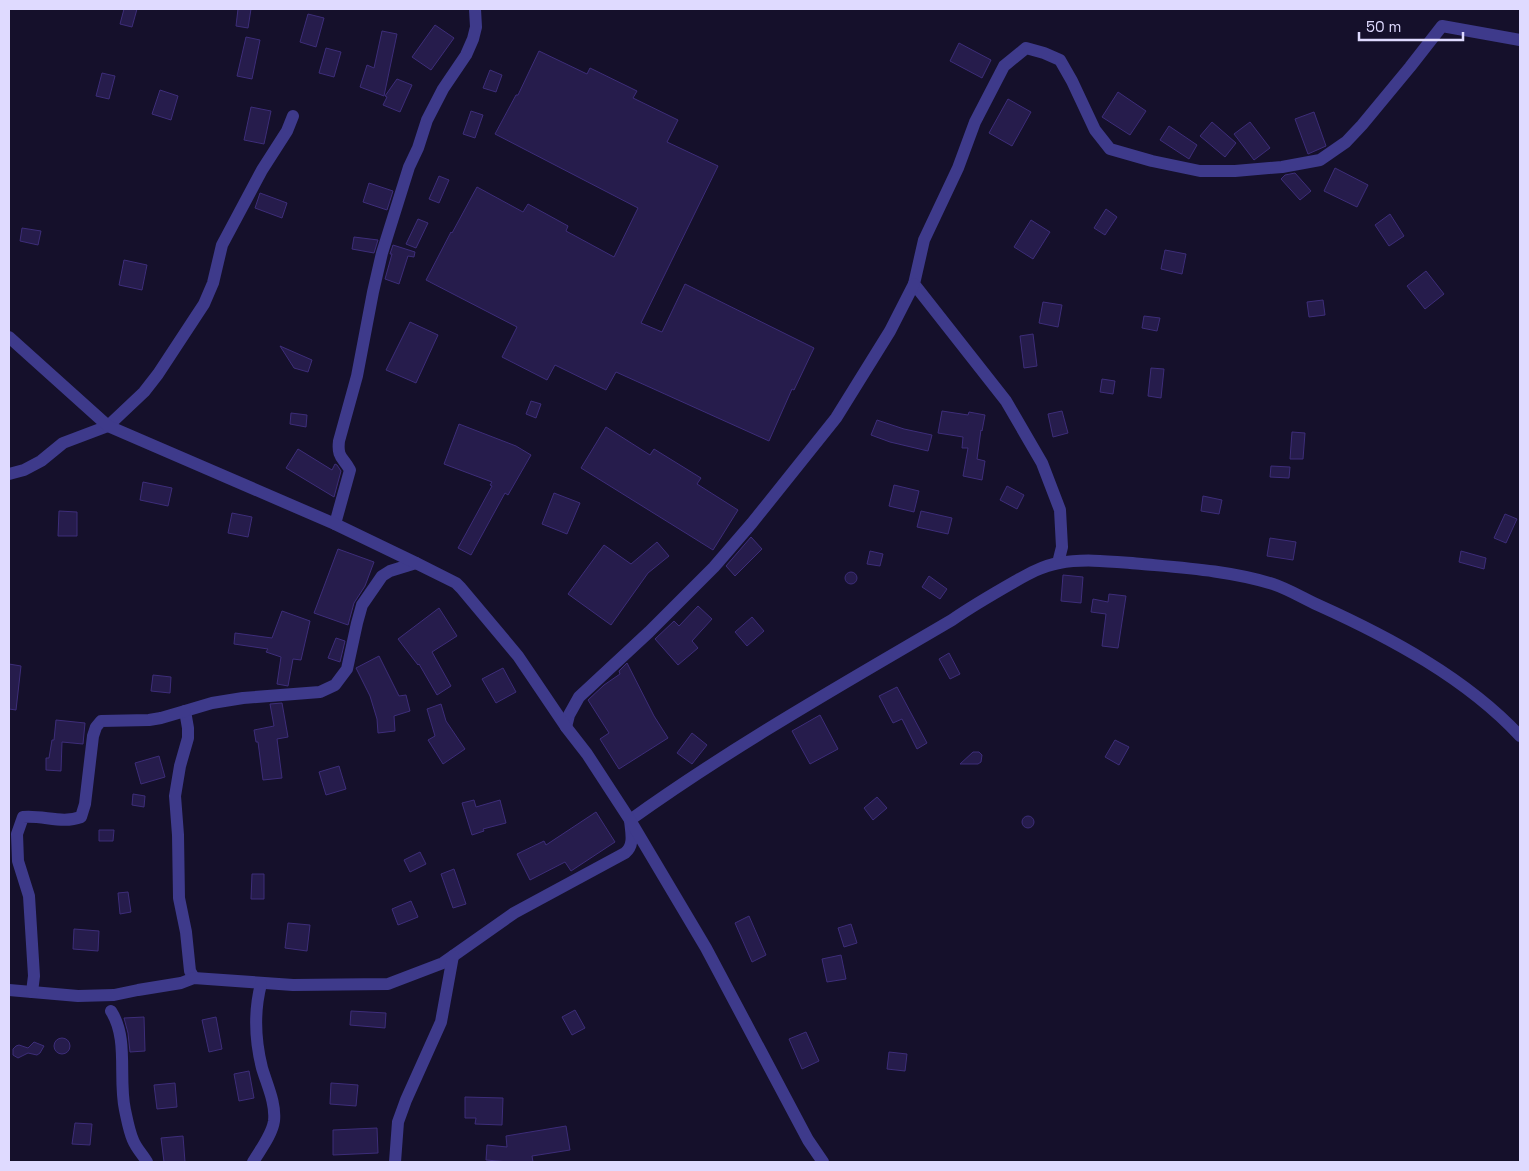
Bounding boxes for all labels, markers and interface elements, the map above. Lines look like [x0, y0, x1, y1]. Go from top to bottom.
scale bar [1359, 10, 1463, 42]
text: 50 m [1366, 17, 1401, 36]

